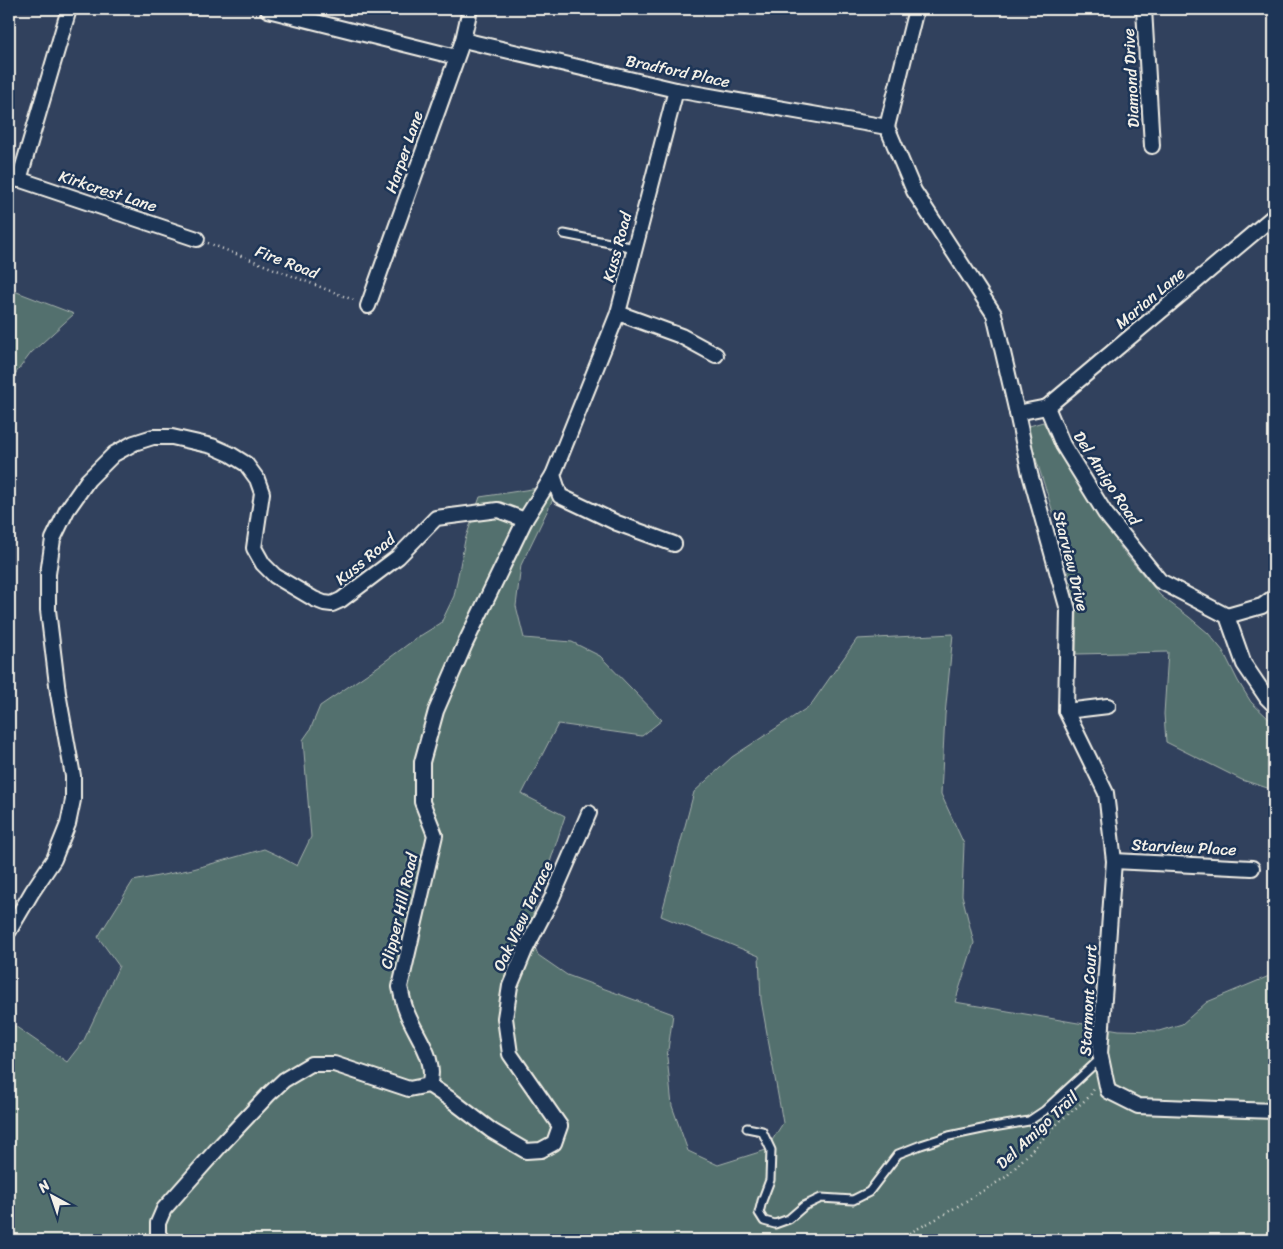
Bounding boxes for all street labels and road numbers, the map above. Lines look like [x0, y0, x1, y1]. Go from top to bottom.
street label: Diamond Drive [1114, 27, 1148, 129]
street label: Bradford Place [623, 46, 733, 96]
street label: Harper Lane [376, 107, 432, 197]
street label: Kirkcrest Lane [55, 161, 161, 221]
street label: Kuss Road [594, 207, 641, 285]
street label: Fire Road [251, 237, 325, 288]
street label: Marian Lane [1108, 260, 1192, 336]
street label: Del Amigo Road [1065, 425, 1149, 533]
street label: Starview Drive [1045, 508, 1097, 614]
street label: Kuss Road [328, 524, 403, 593]
street label: Starview Place [1131, 830, 1237, 864]
street label: Clipper Hill Road [372, 849, 427, 972]
street label: Oak View Terrace [485, 856, 561, 976]
street label: Starmont Court [1071, 943, 1105, 1057]
street label: Del Amigo Trail [989, 1083, 1086, 1176]

